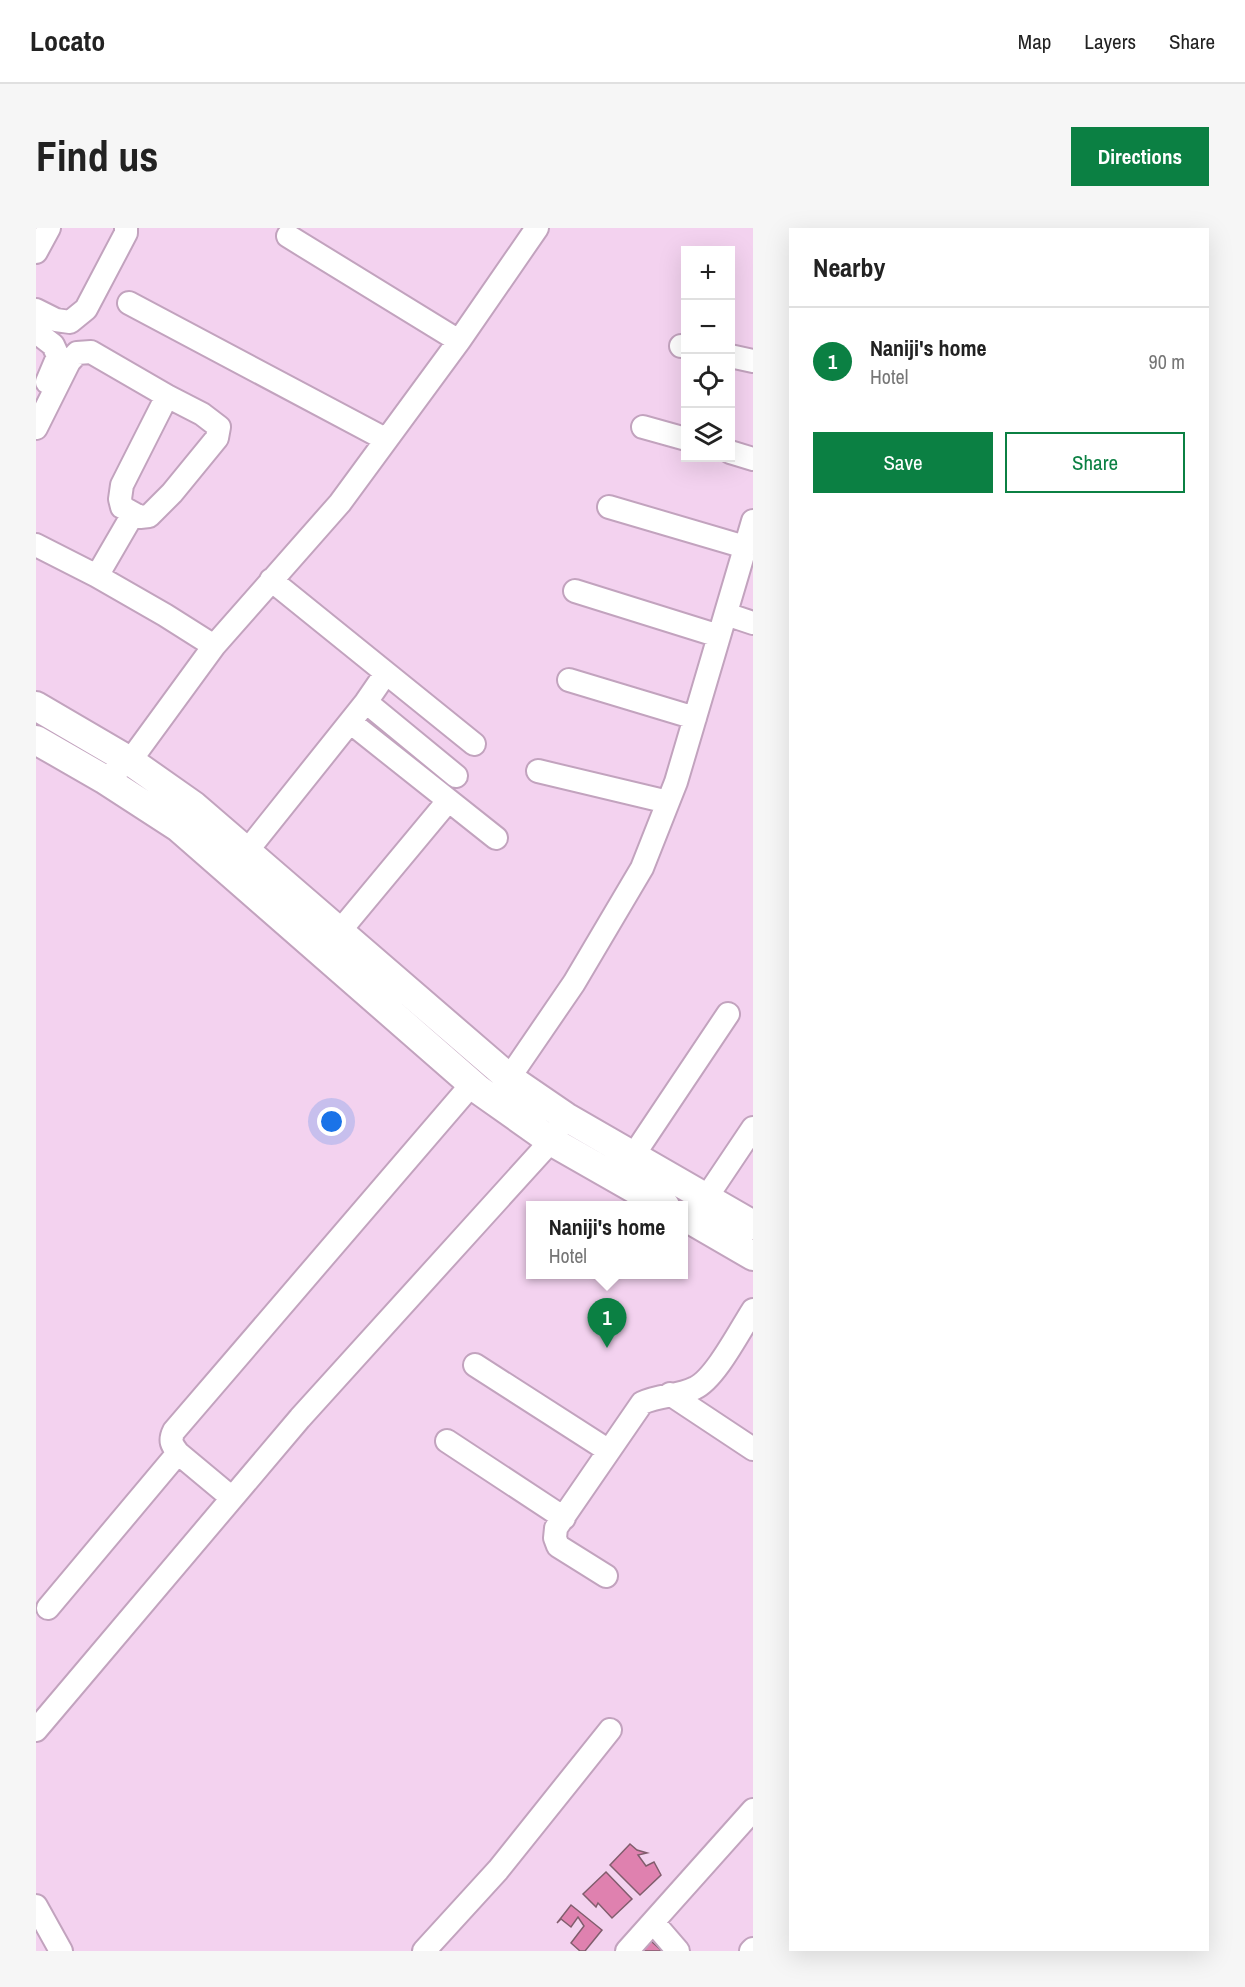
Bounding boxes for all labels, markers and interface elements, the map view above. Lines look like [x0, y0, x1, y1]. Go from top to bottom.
text: Locato [30, 22, 105, 60]
text: Map [1018, 27, 1051, 56]
text: Layers [1084, 27, 1136, 56]
text: Share [1169, 27, 1215, 56]
button: Directions [1071, 127, 1209, 186]
text: Find us [36, 128, 158, 184]
map controls [681, 246, 735, 462]
button: + [681, 246, 735, 300]
text: Nearby [813, 250, 885, 285]
button: − [681, 300, 735, 354]
text: Naniji's home [870, 333, 987, 363]
text: 1 [828, 348, 837, 375]
text: 90 m [1149, 348, 1185, 375]
button: locate [681, 354, 735, 408]
text: Hotel [870, 363, 908, 390]
button: layers [681, 408, 735, 462]
button: Save [813, 432, 993, 493]
button: Share [1005, 432, 1185, 493]
your location [317, 1107, 346, 1136]
popup [526, 1201, 688, 1279]
text: Naniji's home [549, 1212, 665, 1242]
text: Hotel [549, 1242, 587, 1269]
pin: 1 [588, 1298, 626, 1348]

